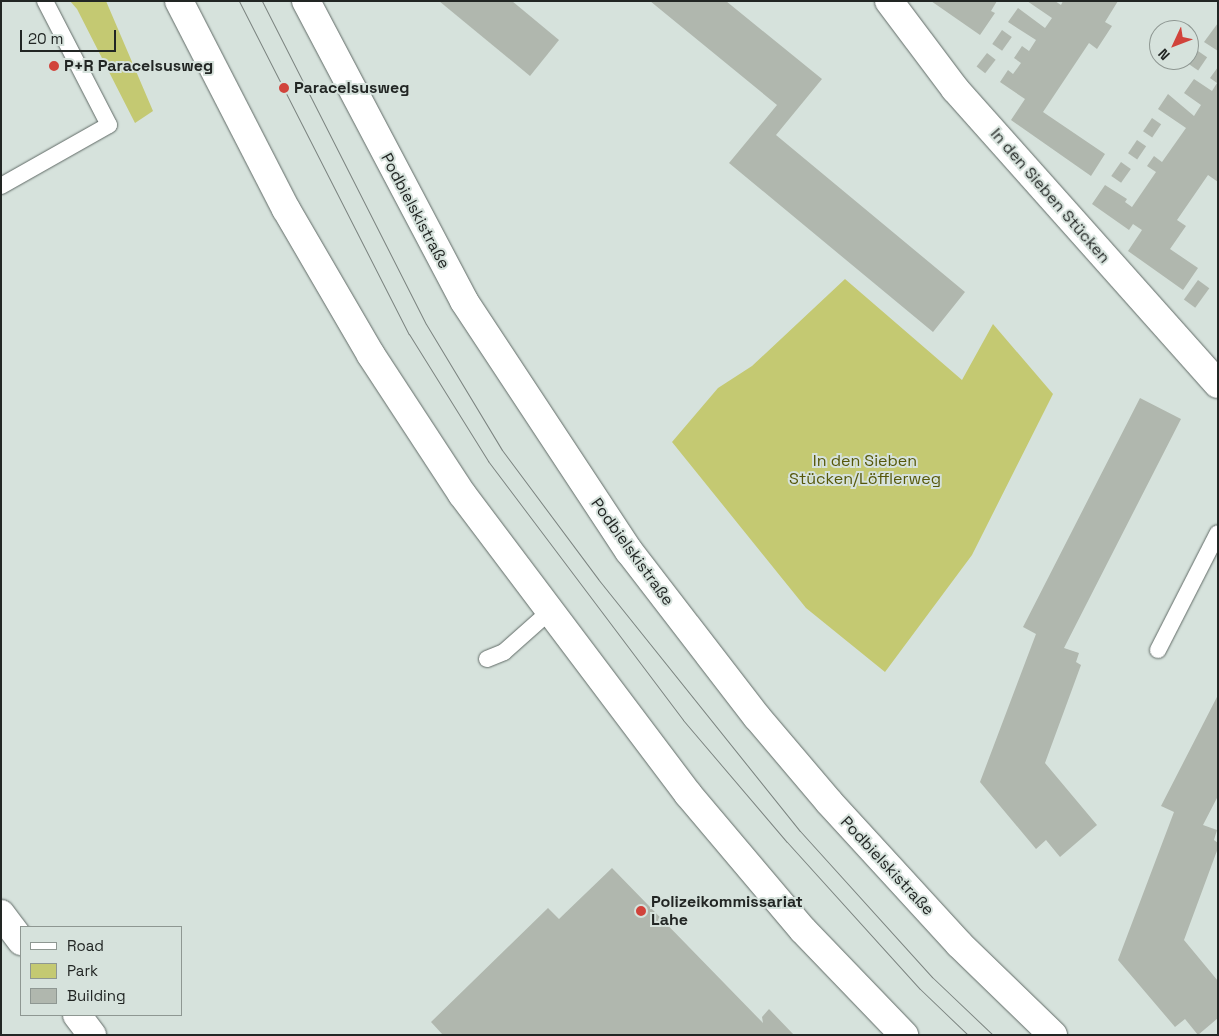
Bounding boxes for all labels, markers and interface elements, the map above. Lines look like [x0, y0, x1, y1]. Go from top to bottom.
scale bar [22, 20, 119, 52]
north arrow [1149, 20, 1199, 70]
text: 20 m [28, 29, 63, 48]
text: N [1154, 45, 1174, 64]
place label: P+R Paracelsusweg [64, 56, 213, 76]
marker: P+R Paracelsusweg [48, 60, 60, 72]
place label: Paracelsusweg [294, 78, 409, 98]
marker: Paracelsusweg [278, 82, 290, 94]
street label: In den Sieben Stücken [986, 125, 1114, 267]
street label: Podbielskistraße [376, 150, 454, 272]
park label: In den Sieben Stücken/Löfflerweg [789, 451, 941, 489]
street label: Podbielskistraße [587, 494, 677, 610]
street label: Podbielskistraße [836, 813, 938, 919]
place label: Polizeikommissariat Lahe [651, 892, 803, 930]
marker: Polizeikommissariat Lahe [635, 905, 647, 917]
legend [20, 926, 182, 1016]
text: Road [67, 936, 104, 955]
text: Park [67, 961, 98, 980]
text: Building [67, 986, 126, 1005]

